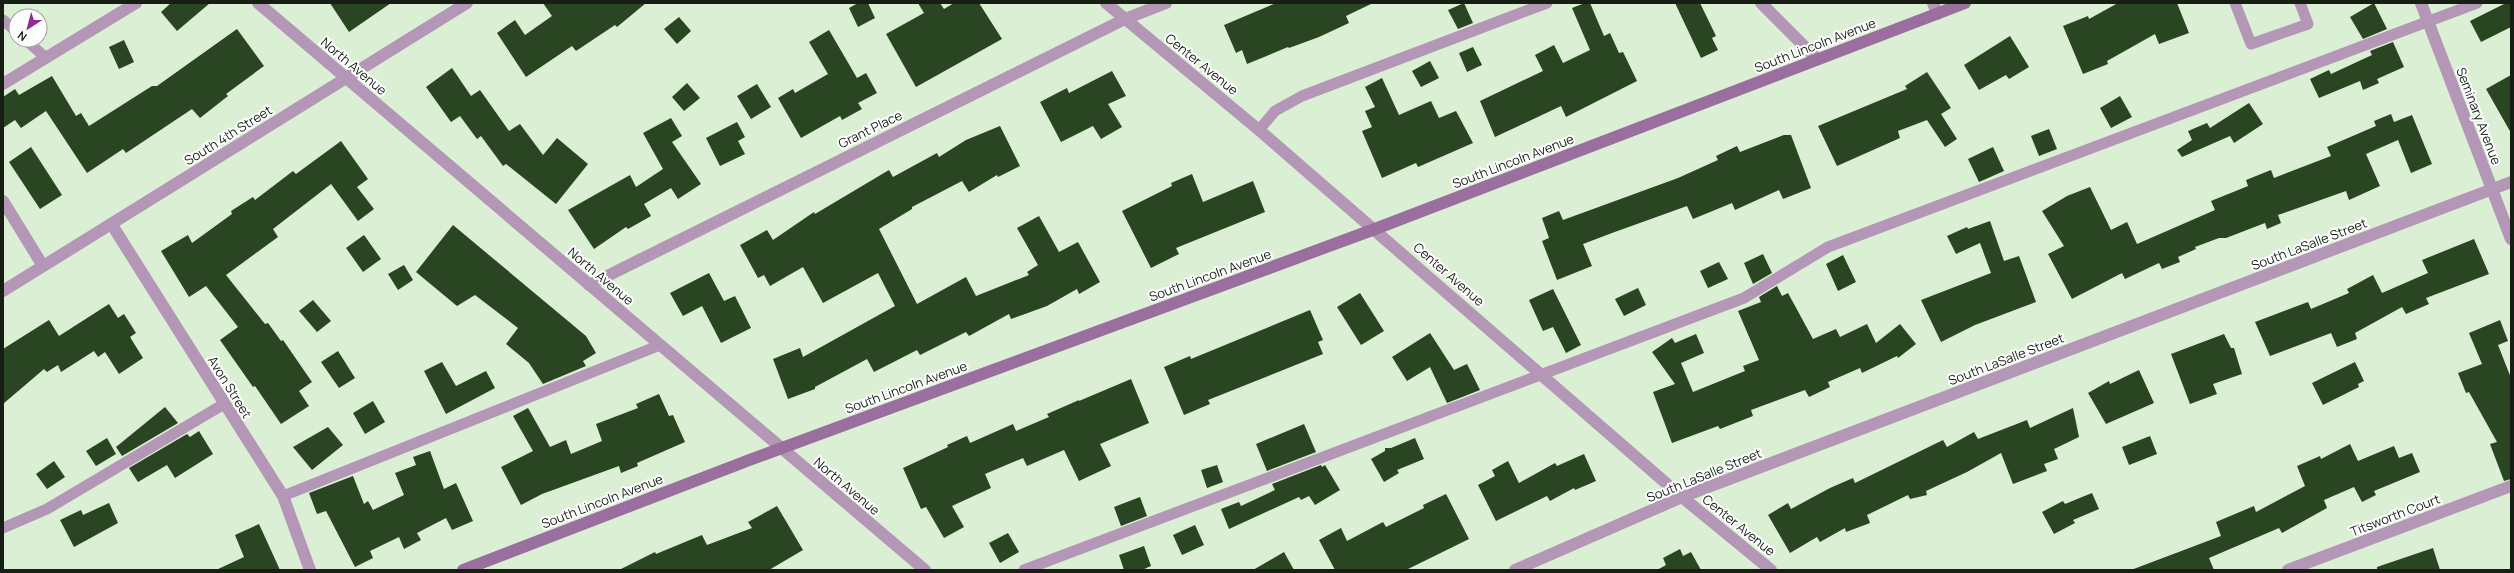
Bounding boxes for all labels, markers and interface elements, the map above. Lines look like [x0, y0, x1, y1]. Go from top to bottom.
north arrow [8, 8, 48, 48]
street label: South Lincoln Avenue [1752, 13, 1879, 76]
text: N [14, 28, 29, 45]
street label: Center Avenue [1162, 29, 1242, 99]
street label: North Avenue [317, 33, 391, 99]
street label: Seminary Avenue [2452, 65, 2506, 168]
street label: South 4th Street [181, 101, 275, 169]
street label: Grant Place [835, 106, 905, 152]
street label: South Lincoln Avenue [1450, 129, 1577, 192]
street label: South LaSalle Street [2249, 214, 2369, 274]
street label: Center Avenue [1410, 238, 1489, 310]
street label: North Avenue [564, 243, 638, 309]
street label: South Lincoln Avenue [1146, 244, 1274, 305]
street label: South LaSalle Street [1946, 329, 2066, 389]
street label: Avon Street [204, 352, 256, 422]
street label: South Lincoln Avenue [842, 356, 970, 417]
street label: South LaSalle Street [1644, 444, 1764, 506]
street label: North Avenue [810, 453, 884, 519]
street label: South Lincoln Avenue [539, 469, 666, 532]
street label: Center Avenue [1699, 490, 1779, 560]
street label: Titsworth Court [2348, 490, 2442, 540]

